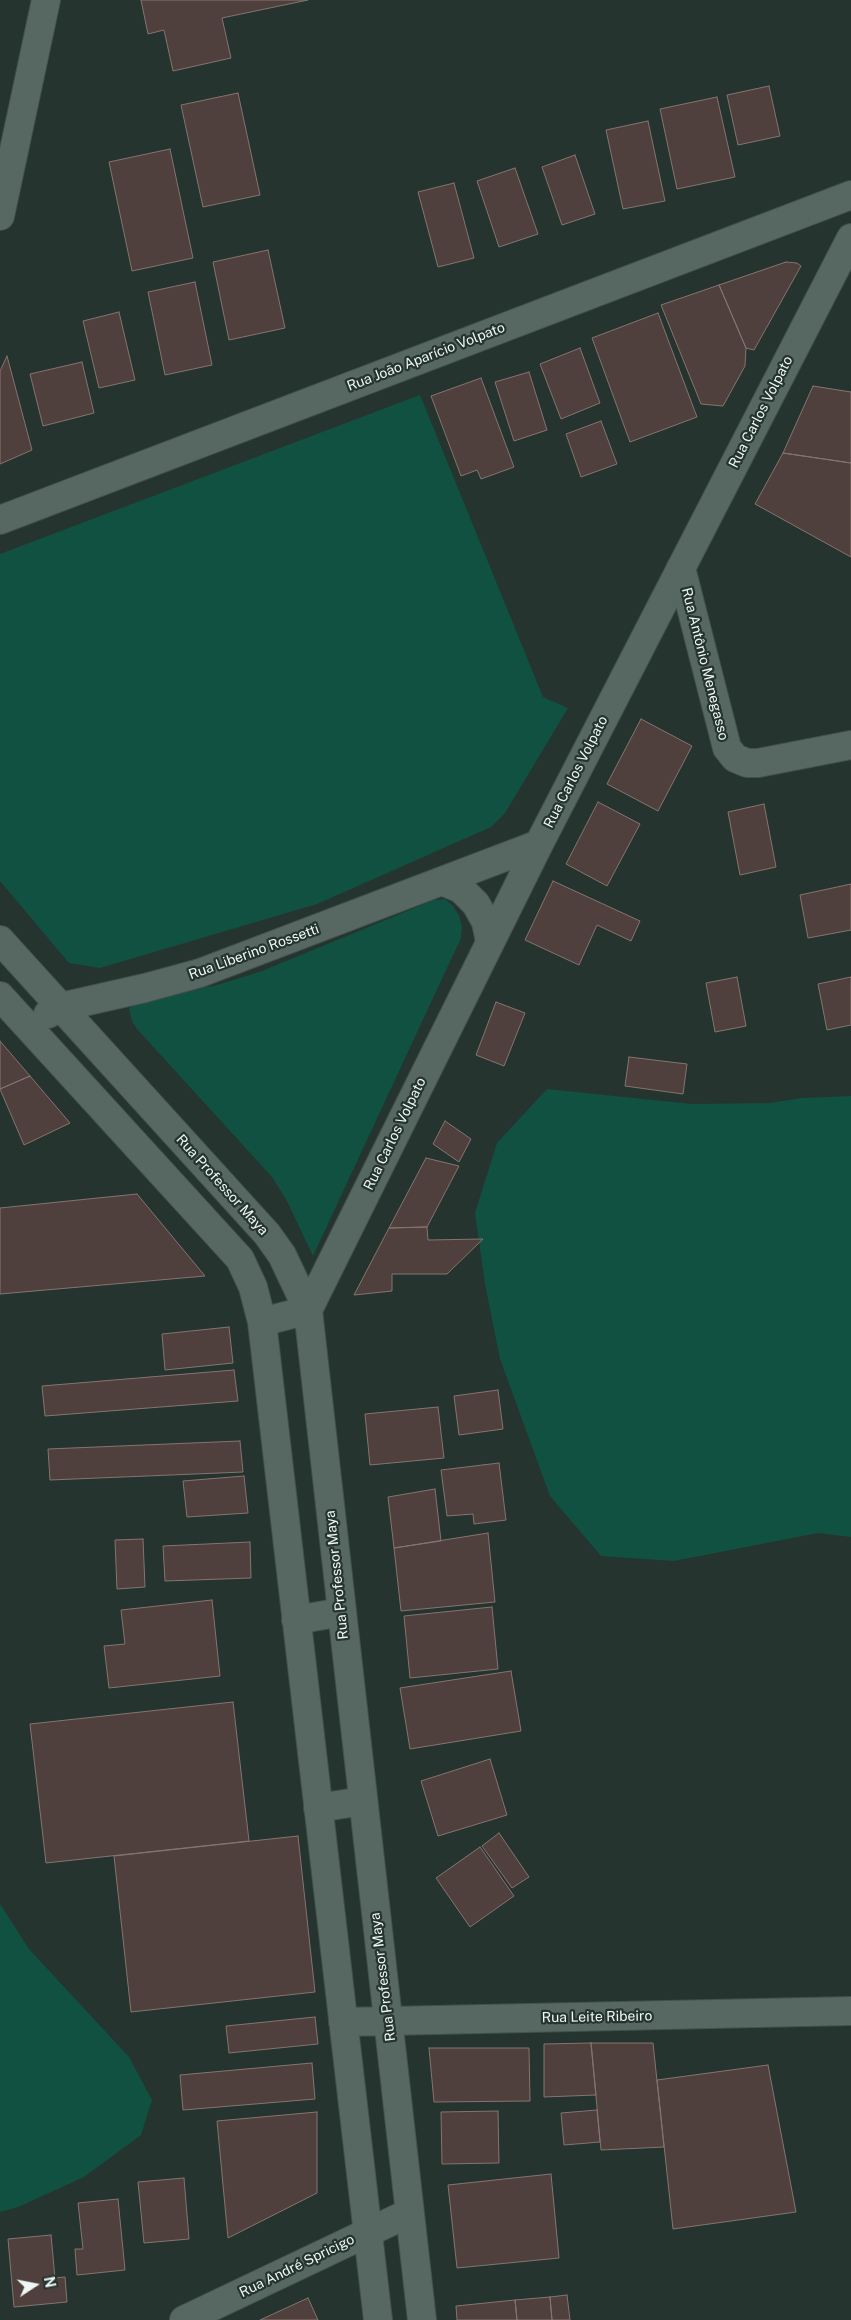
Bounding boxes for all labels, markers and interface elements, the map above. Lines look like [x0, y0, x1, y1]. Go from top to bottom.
street label: Rua João Aparício Volpato [345, 319, 507, 395]
street label: Rua Carlos Volpato [726, 353, 796, 471]
street label: Rua Antônio Menegasso [678, 586, 732, 742]
street label: Rua Carlos Volpato [541, 713, 611, 831]
street label: Rua Liberino Rossetti [187, 921, 321, 983]
street label: Rua Carlos Volpato [360, 1075, 430, 1193]
street label: Rua Professor Maya [172, 1131, 272, 1239]
street label: Rua Professor Maya [322, 1510, 352, 1640]
street label: Rua Professor Maya [367, 1912, 399, 2042]
street label: Rua Leite Ribeiro [542, 2008, 652, 2026]
street label: Rua André Spricigo [237, 2231, 357, 2301]
north arrow [10, 2260, 60, 2310]
text: N [41, 2275, 59, 2289]

